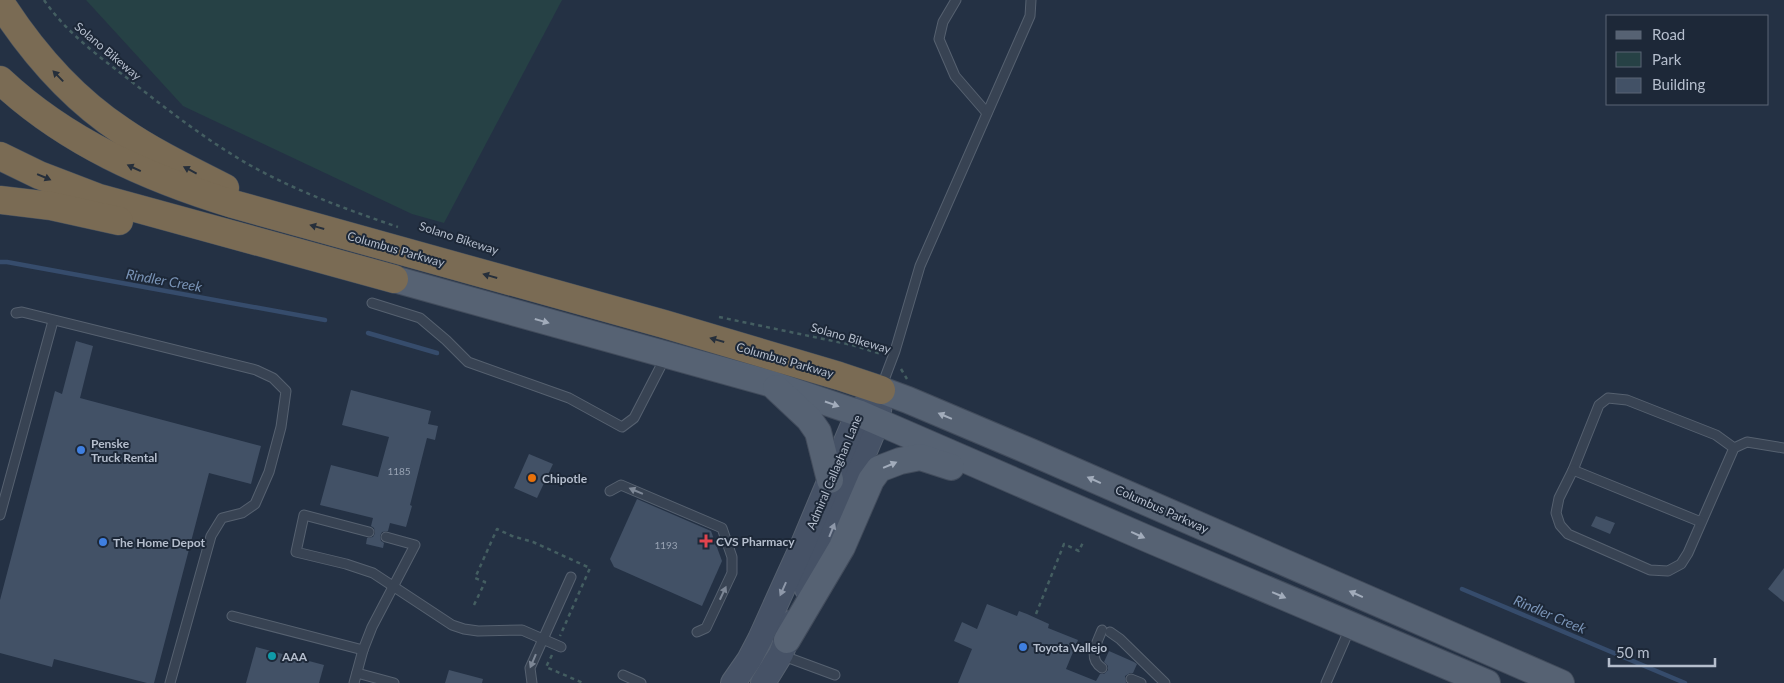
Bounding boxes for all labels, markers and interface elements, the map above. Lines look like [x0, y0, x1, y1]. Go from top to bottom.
legend [1606, 15, 1769, 105]
street label: Solano Bikeway [72, 19, 145, 84]
text: Road [1652, 25, 1685, 43]
text: Park [1652, 50, 1682, 68]
one-way arrow [52, 71, 64, 83]
text: Building [1652, 75, 1705, 93]
one-way arrow [127, 164, 141, 172]
one-way arrow [183, 165, 196, 174]
one-way arrow [37, 174, 51, 182]
street label: Solano Bikeway [417, 218, 501, 258]
one-way arrow [309, 223, 324, 231]
street label: Columbus Parkway [346, 228, 447, 270]
water label: Rindler Creek [125, 265, 204, 295]
one-way arrow [482, 271, 497, 279]
one-way arrow [535, 317, 550, 325]
street label: Solano Bikeway [809, 319, 894, 357]
one-way arrow [709, 336, 724, 344]
street label: Columbus Parkway [735, 339, 836, 381]
one-way arrow [825, 400, 840, 408]
one-way arrow [938, 411, 952, 419]
street label: Admiral Callaghan Lane [803, 412, 865, 532]
place label: Penske Truck Rental [91, 436, 157, 465]
marker: Penske Truck Rental [75, 444, 87, 456]
one-way arrow [883, 460, 897, 468]
house number: 1185 [387, 465, 411, 477]
place label: Chipotle [542, 471, 588, 486]
marker: Chipotle [526, 472, 538, 484]
one-way arrow [1087, 475, 1101, 483]
street label: Columbus Parkway [1113, 482, 1212, 537]
one-way arrow [629, 487, 643, 495]
one-way arrow [828, 522, 836, 537]
one-way arrow [1131, 531, 1145, 539]
place label: CVS Pharmacy [716, 534, 795, 549]
place label: The Home Depot [113, 535, 206, 550]
marker: CVS Pharmacy [700, 535, 712, 547]
marker: The Home Depot [97, 536, 109, 548]
house number: 1193 [654, 539, 678, 551]
one-way arrow [779, 582, 787, 596]
one-way arrow [719, 586, 727, 600]
one-way arrow [1349, 589, 1363, 597]
one-way arrow [1272, 591, 1286, 599]
water label: Rindler Creek [1511, 591, 1589, 637]
scale bar [1609, 636, 1715, 668]
place label: Toyota Vallejo [1033, 640, 1107, 655]
marker: Toyota Vallejo [1017, 641, 1029, 653]
text: 50 m [1616, 643, 1650, 661]
place label: AAA [281, 649, 308, 664]
marker: AAA [266, 650, 278, 662]
one-way arrow [529, 654, 537, 668]

